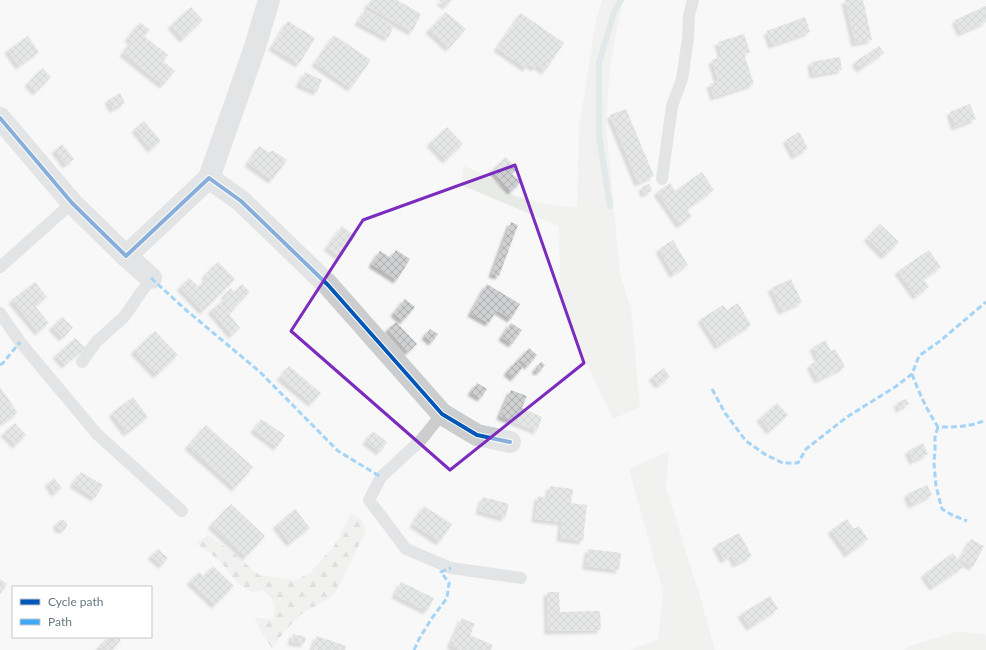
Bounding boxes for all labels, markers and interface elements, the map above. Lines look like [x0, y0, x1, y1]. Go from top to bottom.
legend [12, 586, 152, 638]
text: Cycle path [48, 594, 103, 609]
text: Path [48, 614, 72, 629]

